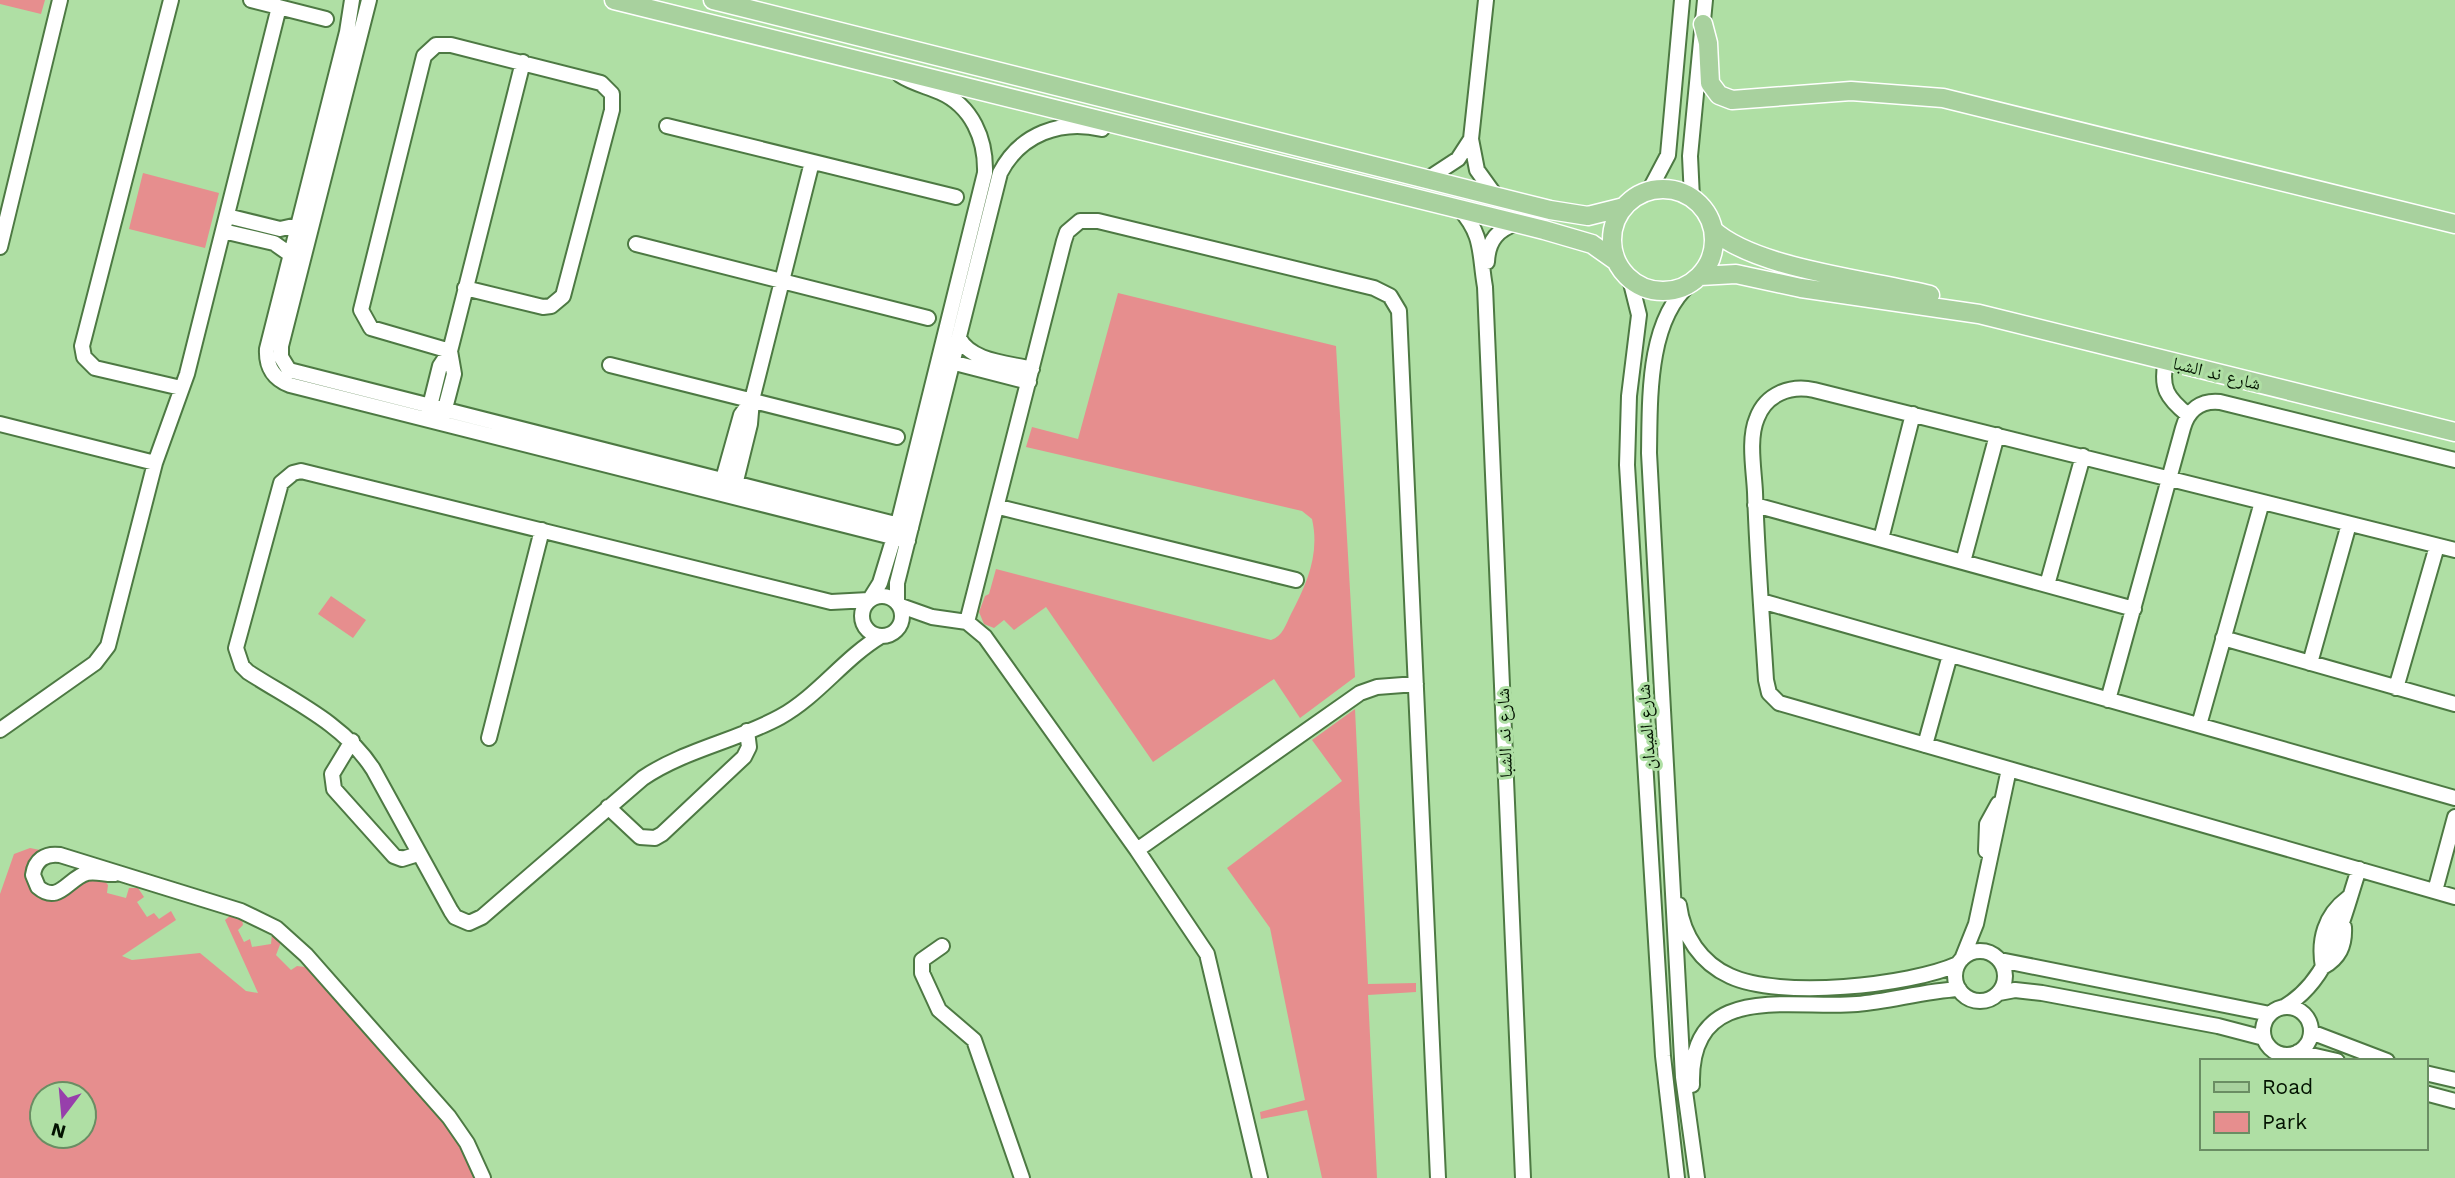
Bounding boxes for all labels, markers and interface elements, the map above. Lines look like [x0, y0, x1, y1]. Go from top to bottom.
street label: شارع ند الشبا [2171, 352, 2263, 395]
street label: شارع الميدان [1633, 683, 1660, 770]
street label: شارع ند الشبا [1492, 688, 1517, 778]
legend [2200, 1059, 2427, 1150]
text: Road [2262, 1074, 2313, 1099]
north arrow [28, 1080, 98, 1150]
text: Park [2262, 1109, 2307, 1134]
text: N [49, 1118, 68, 1144]

